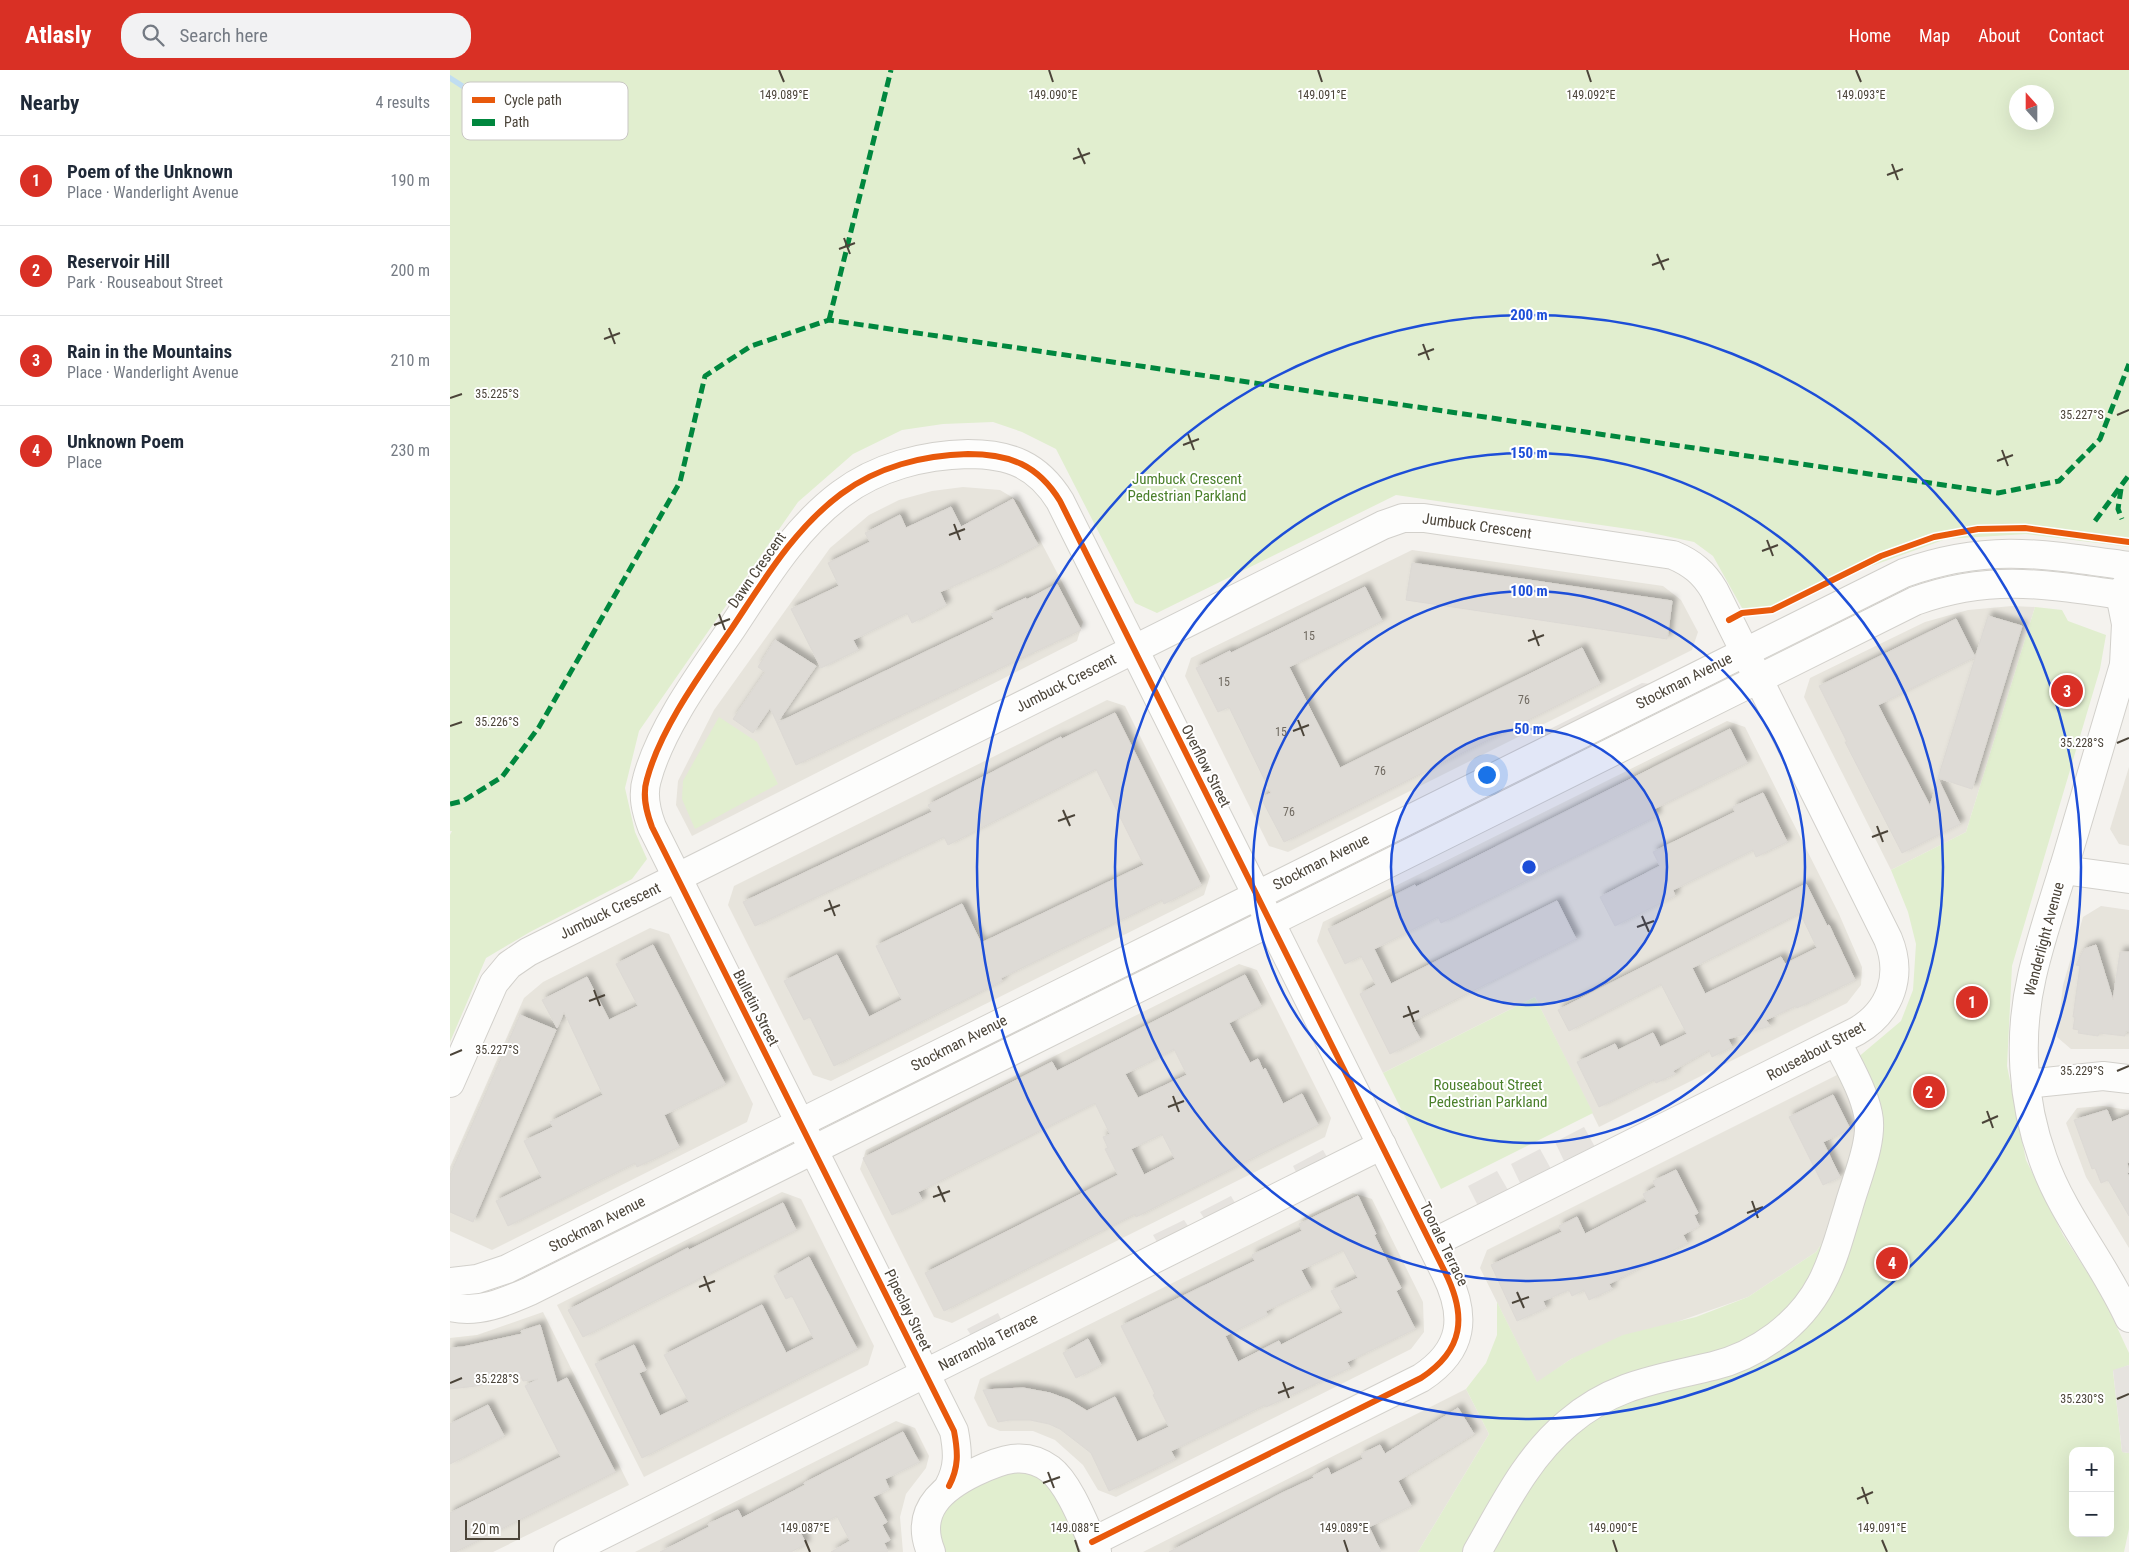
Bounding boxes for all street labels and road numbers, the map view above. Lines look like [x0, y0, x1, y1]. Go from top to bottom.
street label: Jumbuck Crescent [1421, 509, 1533, 543]
street label: Dawn Crescent [724, 529, 790, 611]
street label: Stockman Avenue [1633, 649, 1735, 713]
street label: Jumbuck Crescent [1013, 650, 1119, 716]
street label: Overflow Street [1177, 722, 1235, 810]
street label: Stockman Avenue [1270, 830, 1372, 894]
street label: Jumbuck Crescent [557, 879, 663, 943]
street label: Wanderlight Avenue [2020, 880, 2068, 998]
street label: Bulletin Street [729, 967, 783, 1049]
street label: Stockman Avenue [908, 1011, 1010, 1075]
street label: Rouseabout Street [1764, 1017, 1868, 1085]
street label: Stockman Avenue [546, 1192, 648, 1256]
street label: Toorale Terrace [1416, 1199, 1472, 1289]
street label: Pipeclay Street [881, 1266, 935, 1354]
street label: Narrambla Terrace [935, 1309, 1041, 1375]

